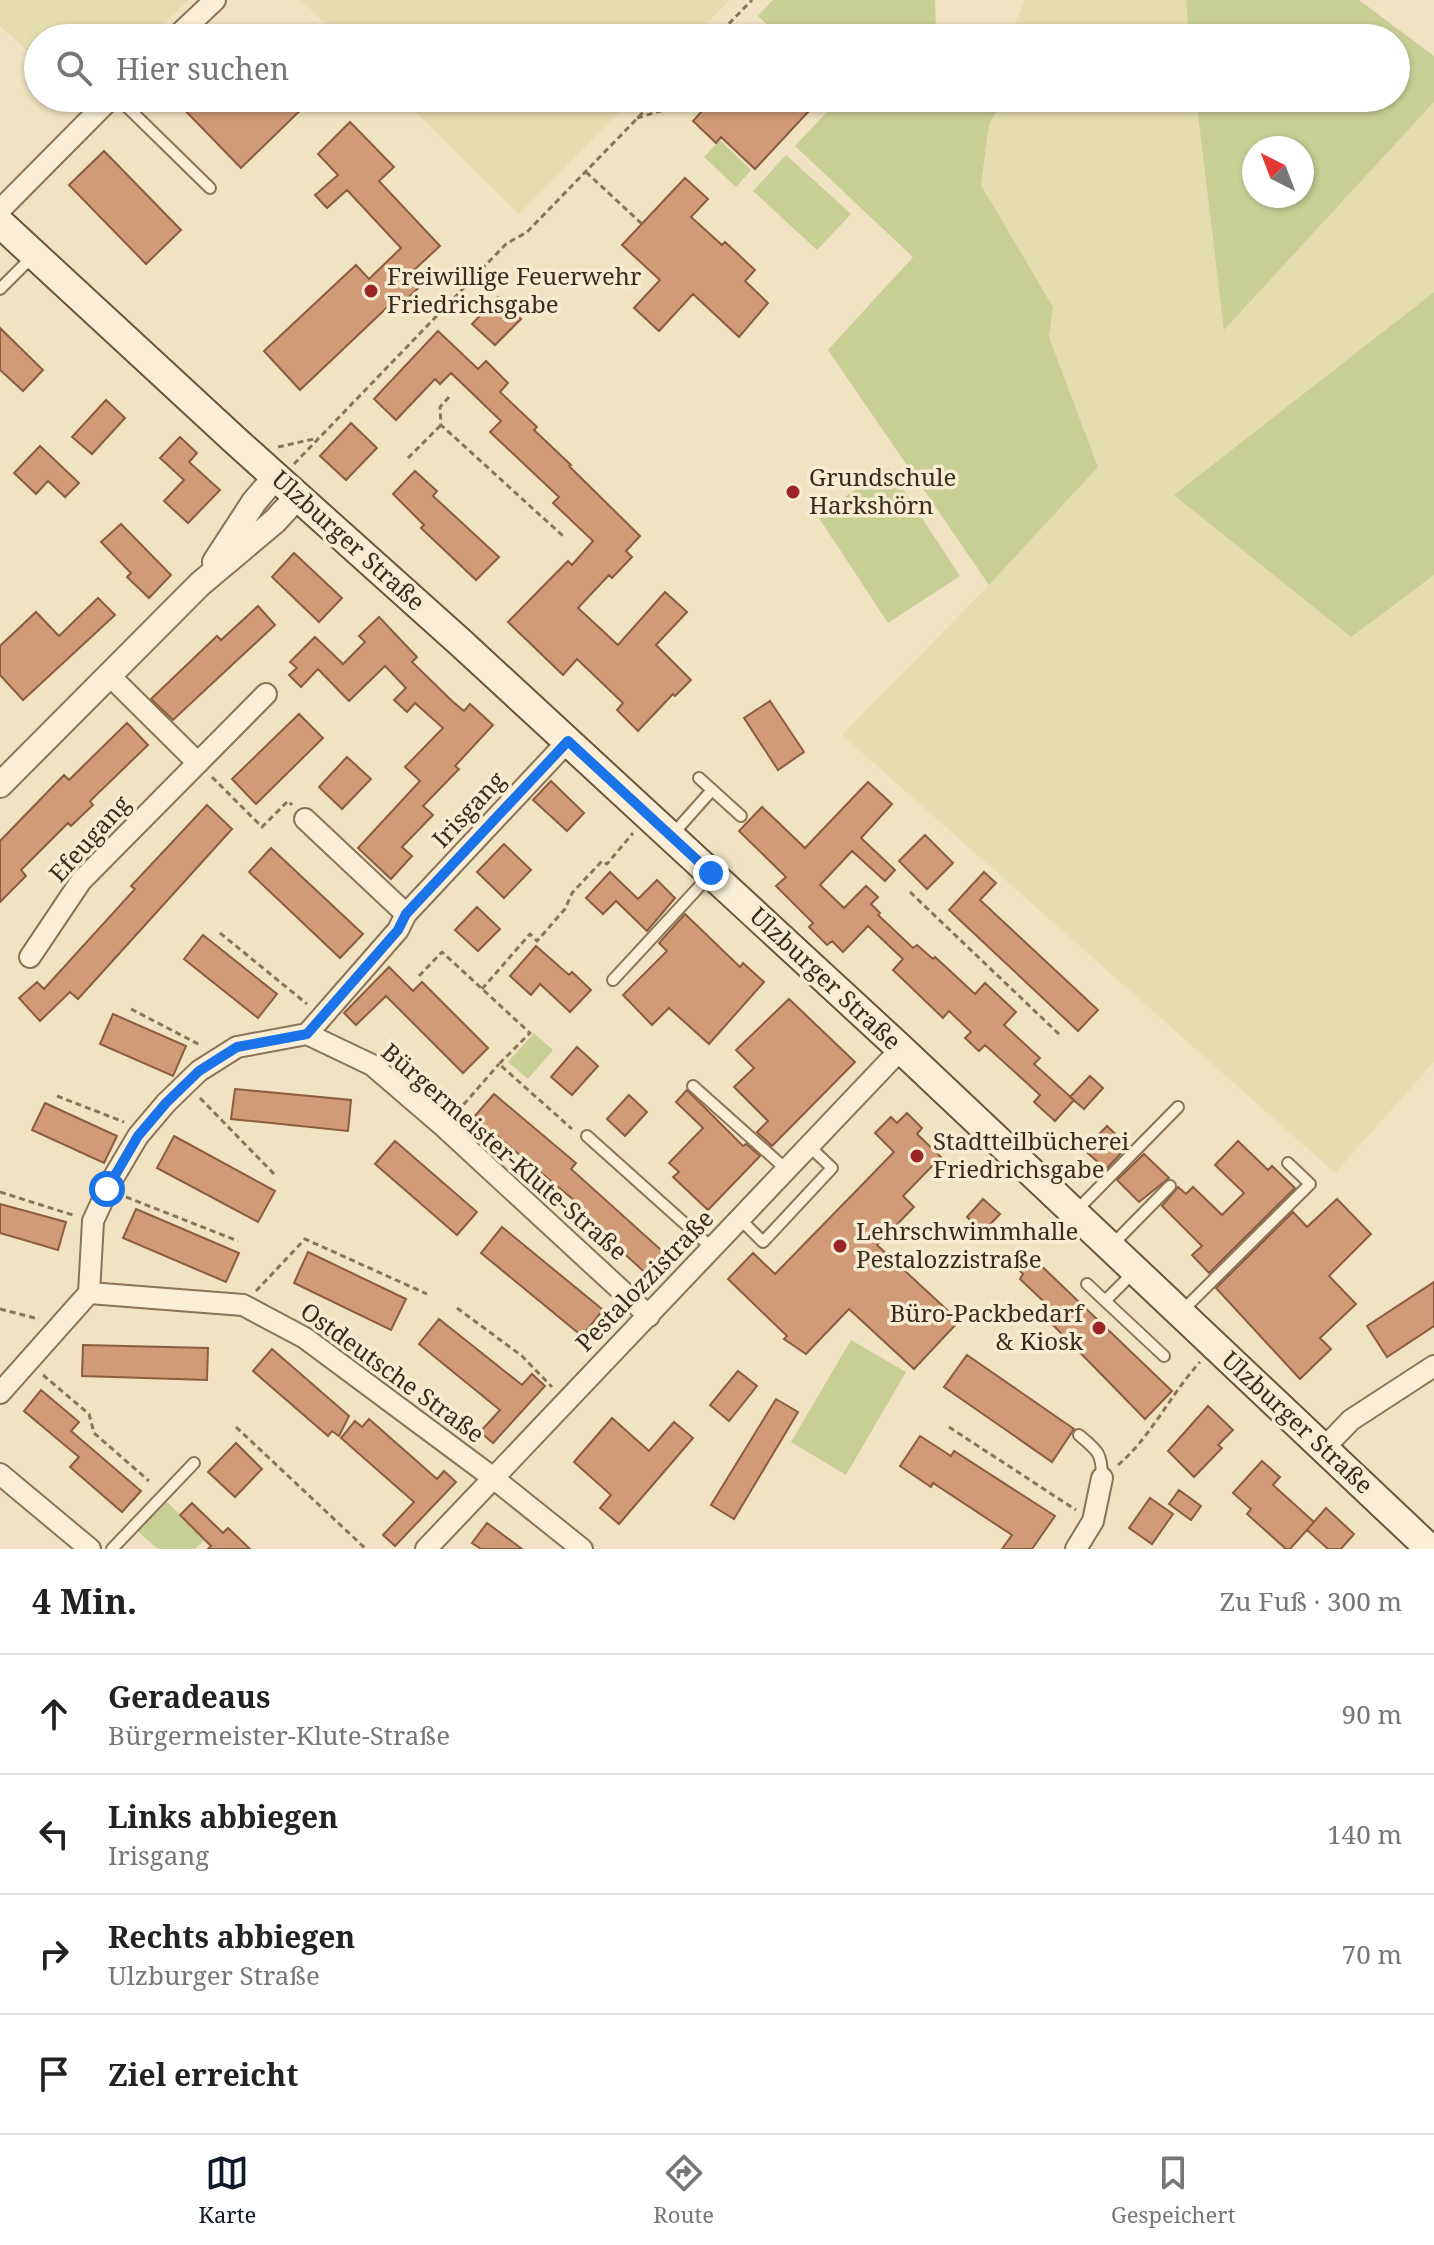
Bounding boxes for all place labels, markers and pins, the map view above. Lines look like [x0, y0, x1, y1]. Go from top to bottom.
place label: Freiwillige Feuerwehr Friedrichsgabe [387, 259, 641, 320]
marker: Freiwillige Feuerwehr Friedrichsgabe [362, 282, 380, 300]
place label: Grundschule Harkshörn [809, 460, 956, 521]
marker: Grundschule Harkshörn [784, 483, 802, 501]
place label: Stadtteilbücherei Friedrichsgabe [933, 1124, 1130, 1185]
marker: Stadtteilbücherei Friedrichsgabe [908, 1147, 926, 1165]
place label: Lehrschwimmhalle Pestalozzistraße [856, 1214, 1078, 1275]
marker: Lehrschwimmhalle Pestalozzistraße [831, 1237, 849, 1255]
place label: Büro-Packbedarf & Kiosk [890, 1296, 1085, 1357]
marker: Büro-Packbedarf & Kiosk [1090, 1319, 1108, 1337]

